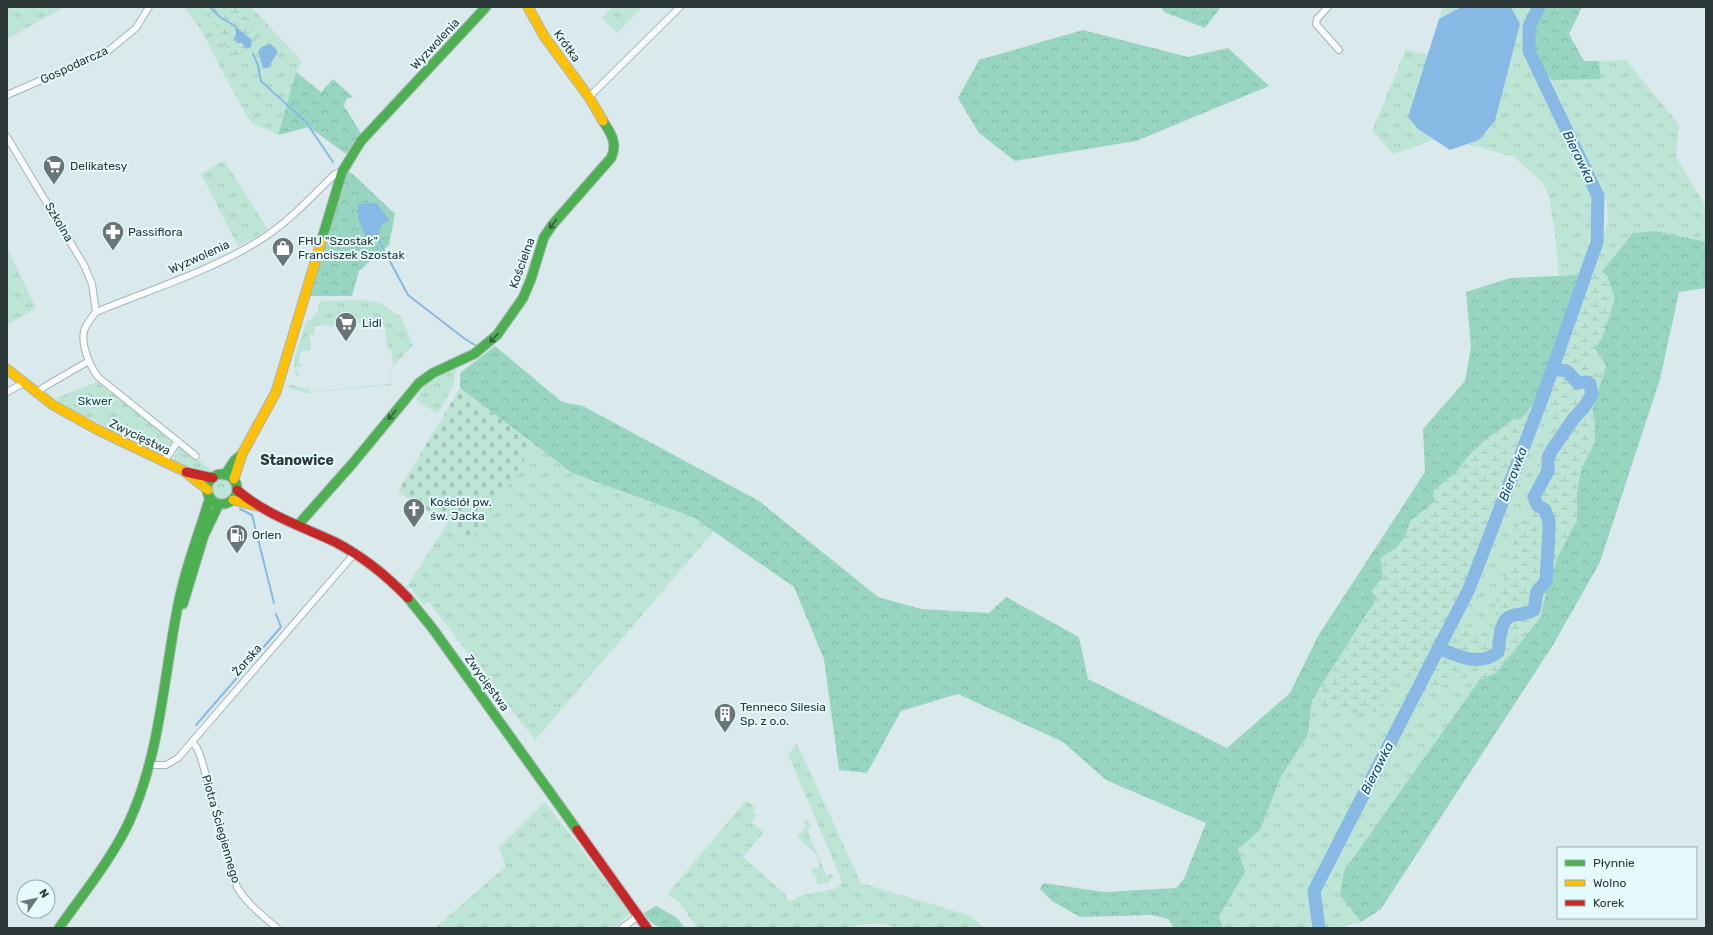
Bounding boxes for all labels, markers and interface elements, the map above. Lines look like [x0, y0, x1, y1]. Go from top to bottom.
street label: Wyzwolenia [408, 15, 462, 73]
street label: Krótka [551, 27, 583, 65]
street label: Gospodarcza [38, 43, 110, 87]
water label: Bierawka [1560, 128, 1598, 186]
supermarket icon: Delikatesy [41, 153, 67, 186]
place label: Delikatesy [70, 159, 128, 173]
street label: Szkolna [42, 200, 76, 244]
pharmacy icon: Passiflora [100, 219, 126, 252]
one-way arrow [549, 219, 558, 230]
place label: Passiflora [128, 225, 183, 239]
place label: FHU "Szostak" Franciszek Szostak [298, 234, 405, 262]
shop icon: FHU "Szostak" Franciszek Szostak [270, 235, 296, 268]
street label: Kościelna [506, 236, 538, 290]
street label: Wyzwolenia [166, 237, 232, 277]
supermarket icon: Lidl [333, 310, 359, 343]
place label: Lidl [362, 316, 382, 330]
one-way arrow [489, 333, 498, 343]
park label: Skwer [78, 394, 113, 408]
one-way arrow [388, 410, 397, 420]
street label: Zwycięstwa [107, 416, 173, 458]
water label: Bierawka [1496, 445, 1530, 503]
district label: Stanowice [260, 452, 334, 469]
place label: Kościół pw. św. Jacka [430, 495, 492, 523]
church icon: Kościół pw. św. Jacka [401, 496, 427, 529]
fuel station icon: Orlen [224, 522, 250, 555]
place label: Orlen [252, 528, 282, 542]
street label: Żorska [229, 641, 265, 679]
street label: Zwycięstwa [462, 652, 512, 714]
place label: Tenneco Silesia Sp. z o.o. [740, 700, 826, 728]
building icon: Tenneco Silesia Sp. z o.o. [712, 701, 738, 734]
water label: Bierawka [1357, 739, 1397, 797]
street label: Piotra Ściegiennego [199, 773, 243, 885]
legend [1557, 847, 1697, 919]
text: Płynnie [1593, 856, 1635, 870]
text: Wolno [1593, 876, 1626, 890]
north arrow [16, 879, 56, 919]
text: N [36, 887, 52, 901]
text: Korek [1593, 896, 1625, 910]

